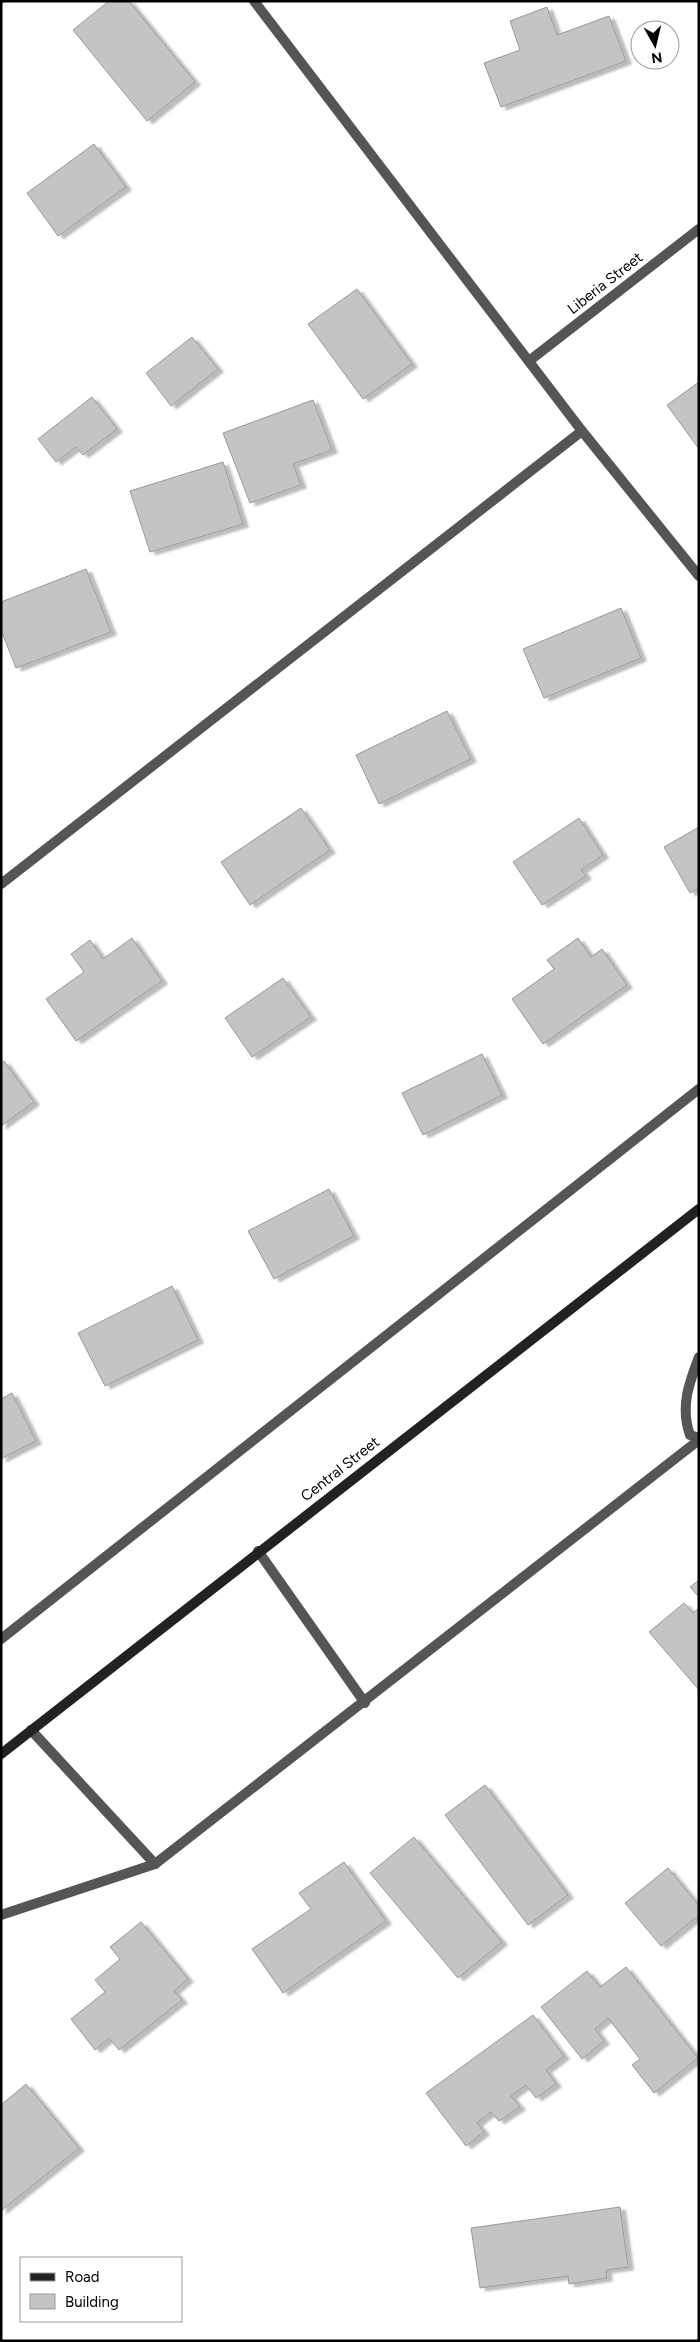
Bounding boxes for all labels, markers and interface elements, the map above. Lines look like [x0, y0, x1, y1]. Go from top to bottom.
north arrow [630, 20, 680, 70]
text: N [650, 48, 663, 67]
street label: Liberia Street [564, 248, 646, 318]
street label: Central Street [297, 1433, 383, 1505]
legend [20, 2257, 182, 2322]
text: Road [65, 2268, 100, 2286]
text: Building [65, 2293, 119, 2311]

